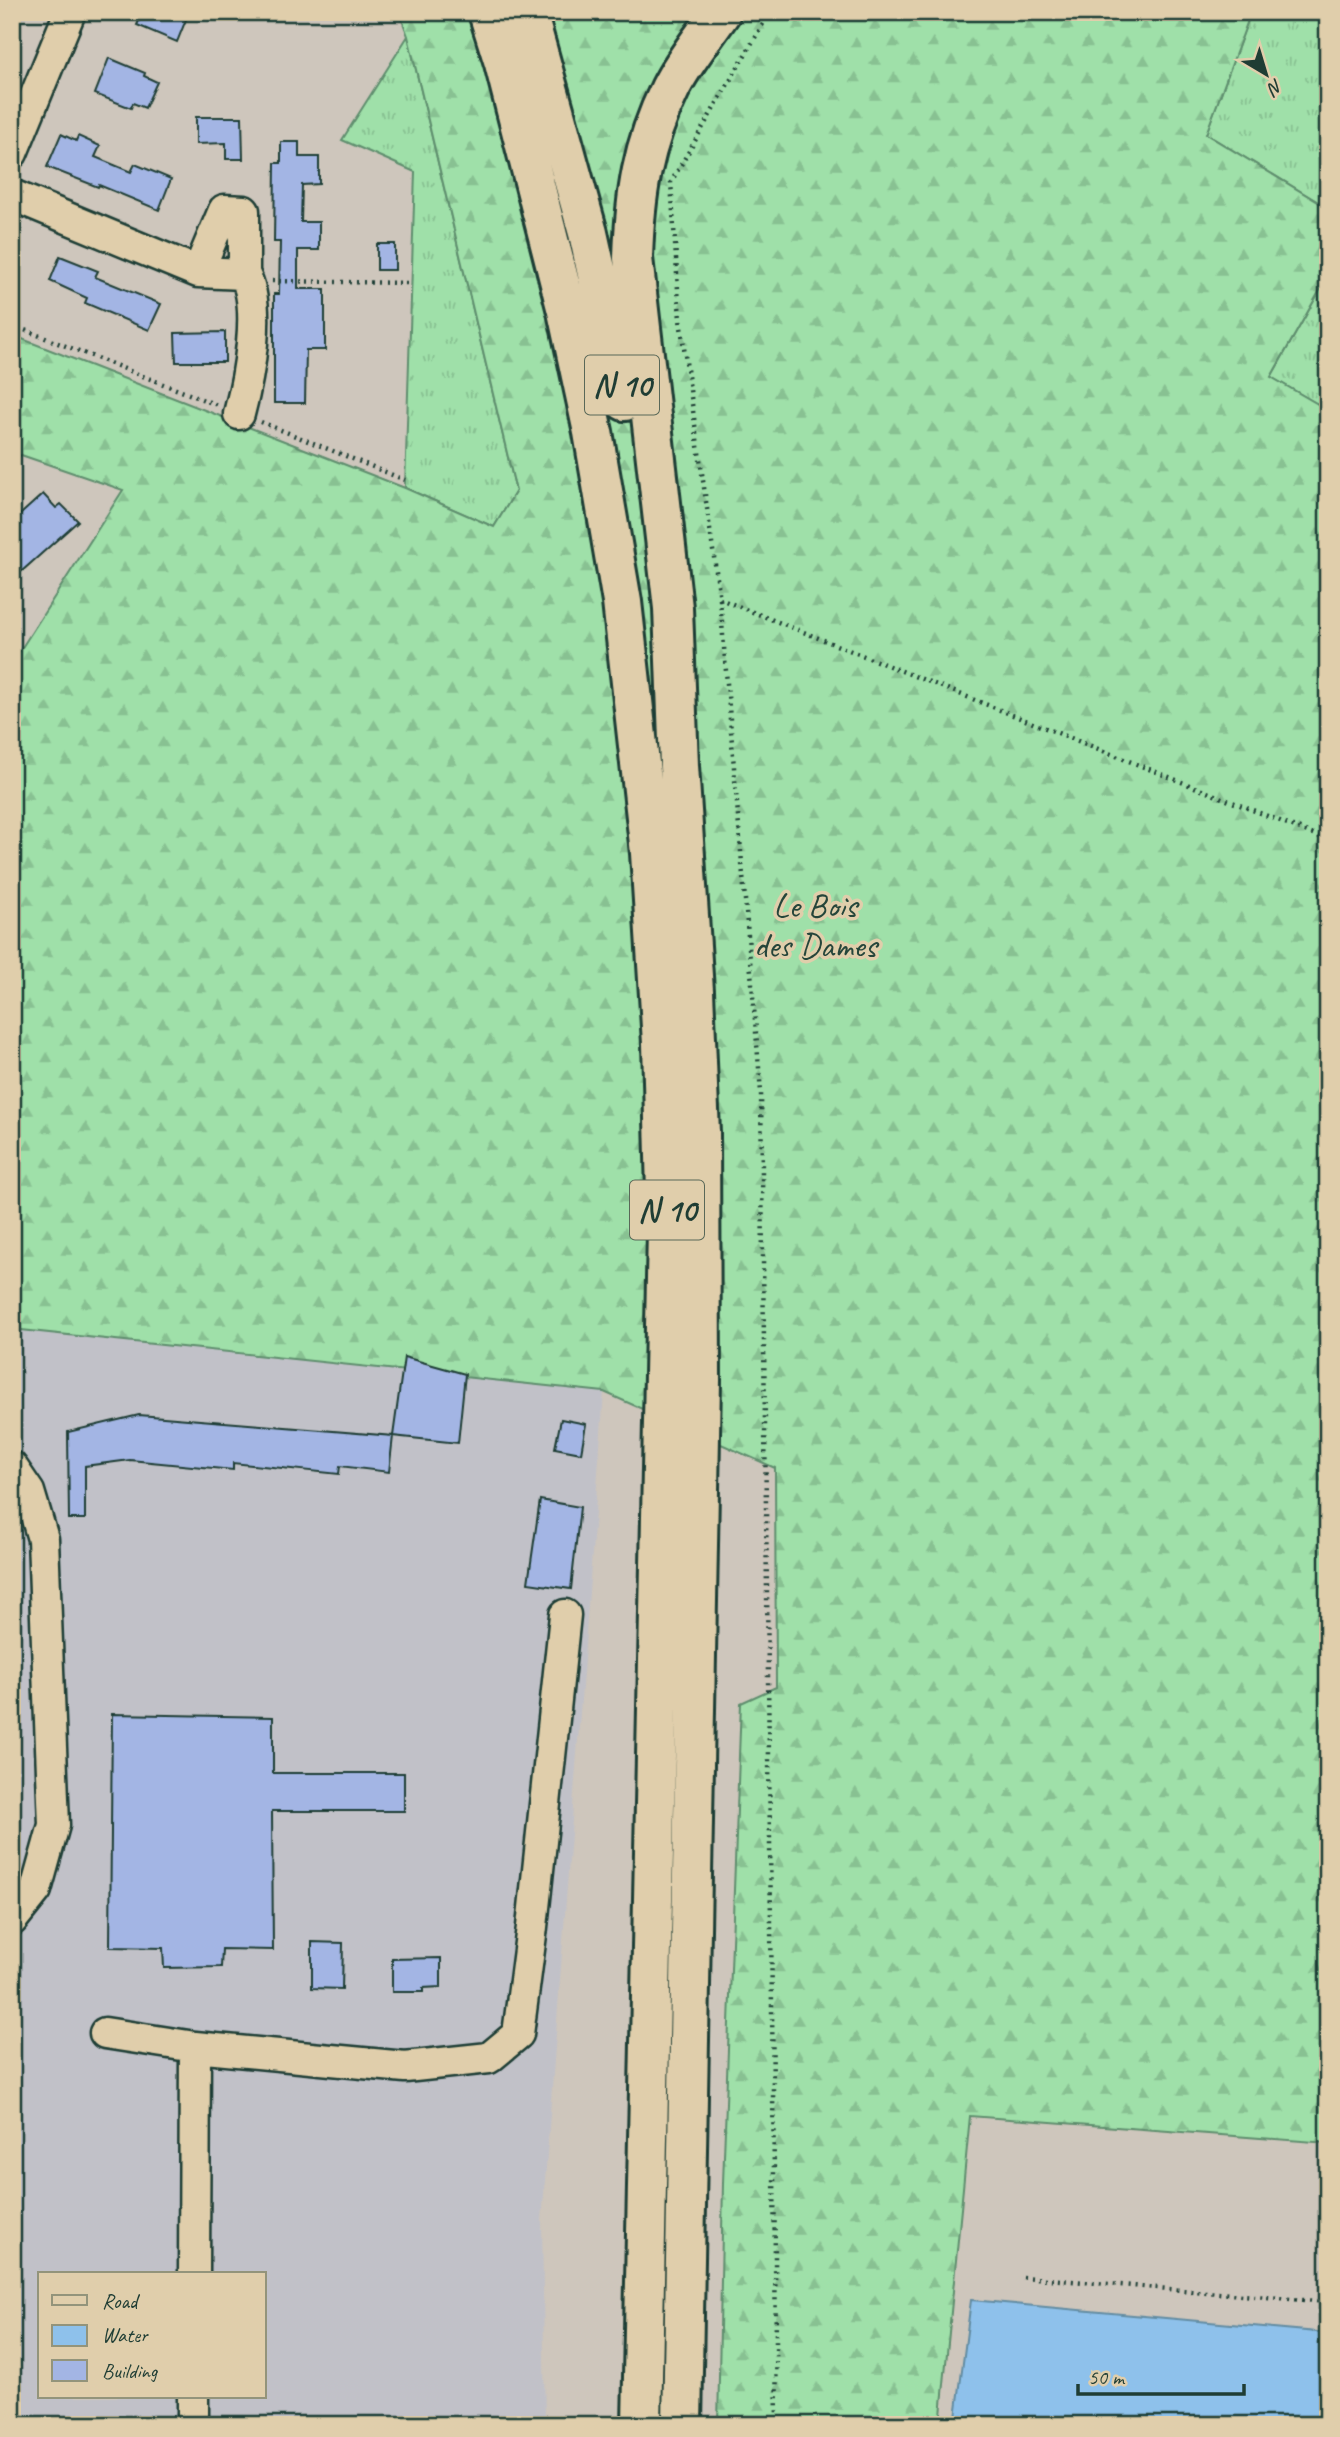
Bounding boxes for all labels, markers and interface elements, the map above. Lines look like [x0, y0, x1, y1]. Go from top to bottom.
north arrow [1232, 38, 1302, 108]
text: N [1261, 74, 1288, 102]
road number: N 10 [585, 356, 659, 414]
park label: Le Bois des Dames [754, 883, 879, 968]
road number: N 10 [630, 1180, 704, 1240]
legend [38, 2272, 266, 2398]
text: Road [102, 2288, 141, 2314]
text: Water [102, 2322, 149, 2348]
scale bar [1078, 2353, 1244, 2397]
text: Building [102, 2358, 159, 2384]
text: 50 m [1088, 2364, 1126, 2390]

